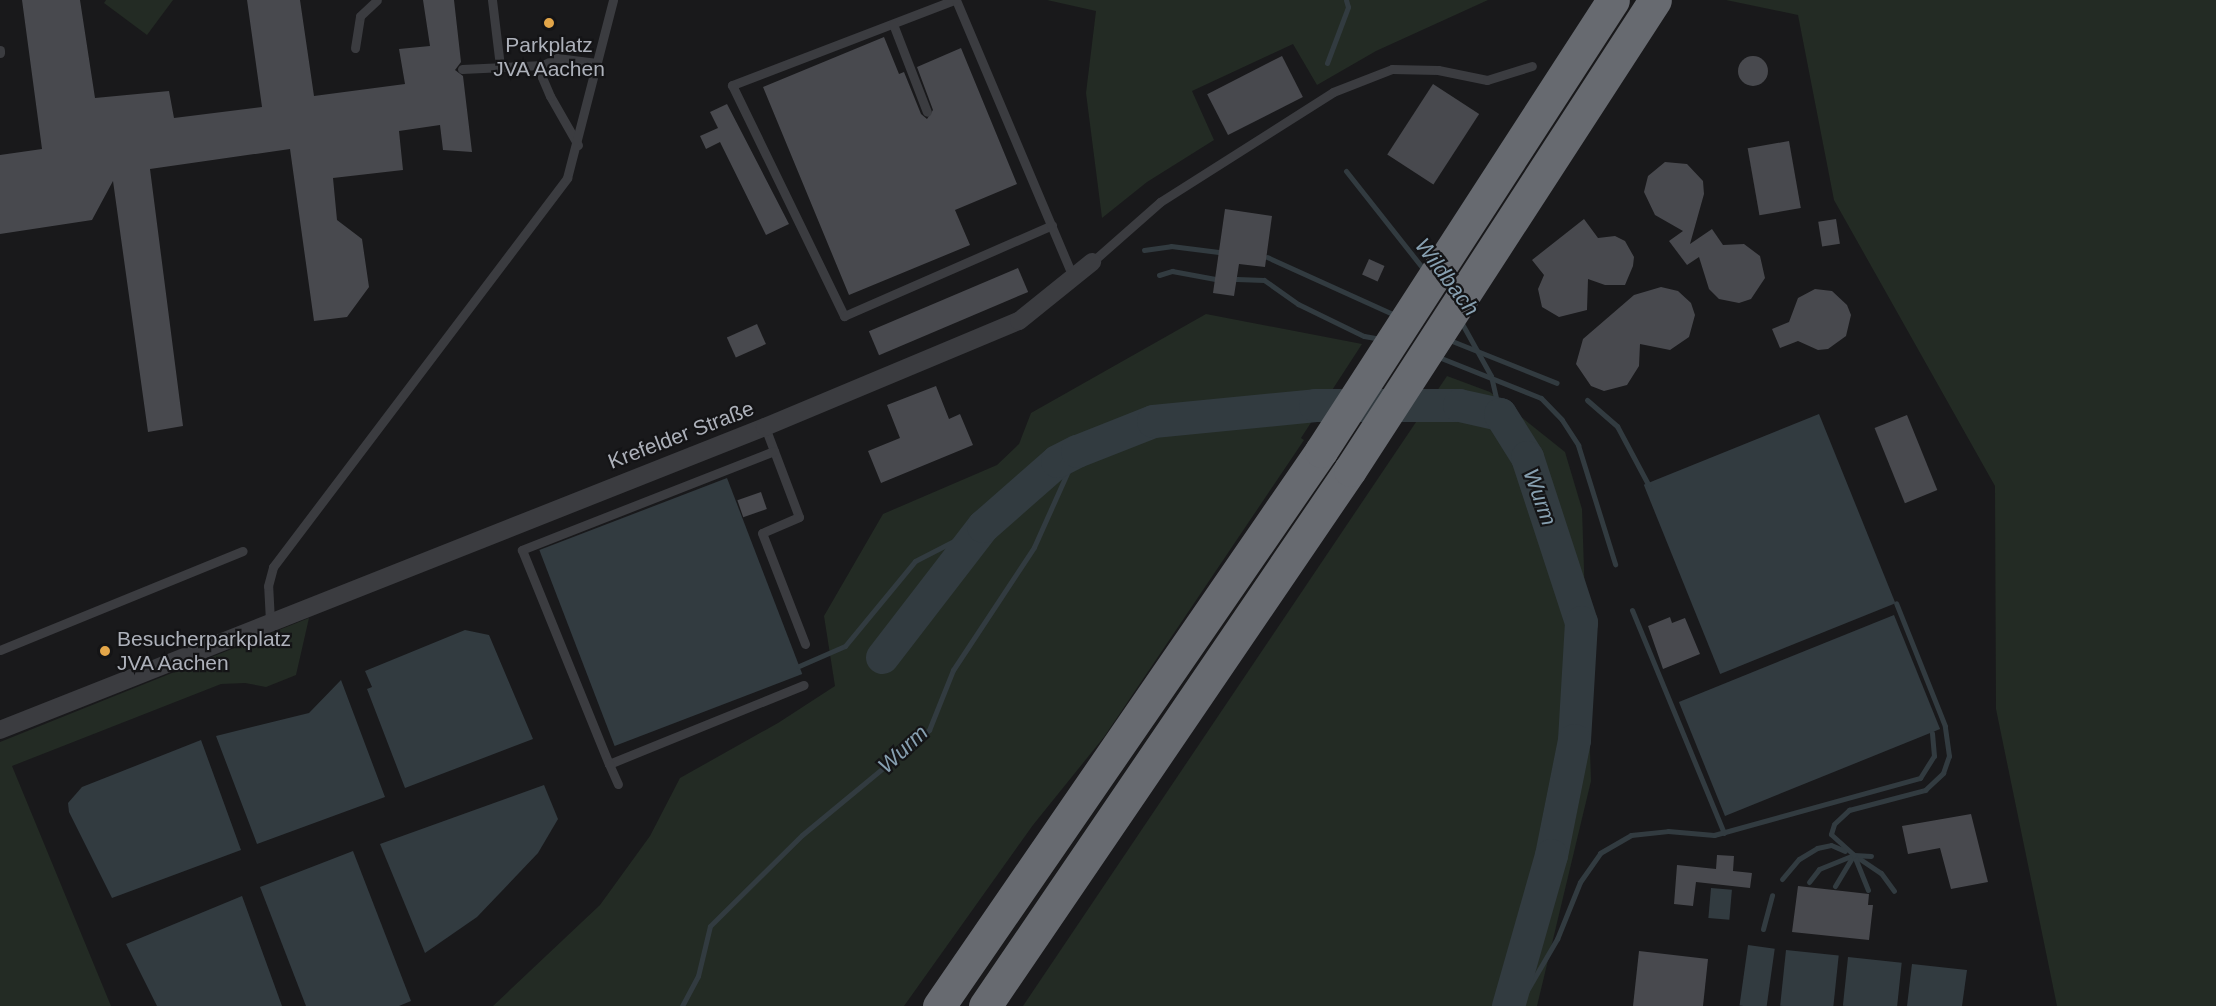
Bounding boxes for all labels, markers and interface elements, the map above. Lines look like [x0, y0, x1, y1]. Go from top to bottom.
marker: Parkplatz JVA Aachen [542, 16, 556, 30]
place label: Parkplatz JVA Aachen [492, 32, 606, 82]
water label: Wildbach [1409, 233, 1485, 321]
street label: Krefelder Straße [605, 396, 757, 474]
water label: Wurm [1518, 465, 1562, 529]
place label: Besucherparkplatz JVA Aachen [117, 626, 291, 676]
marker: Besucherparkplatz JVA Aachen [98, 644, 112, 658]
water label: Wurm [873, 719, 933, 779]

